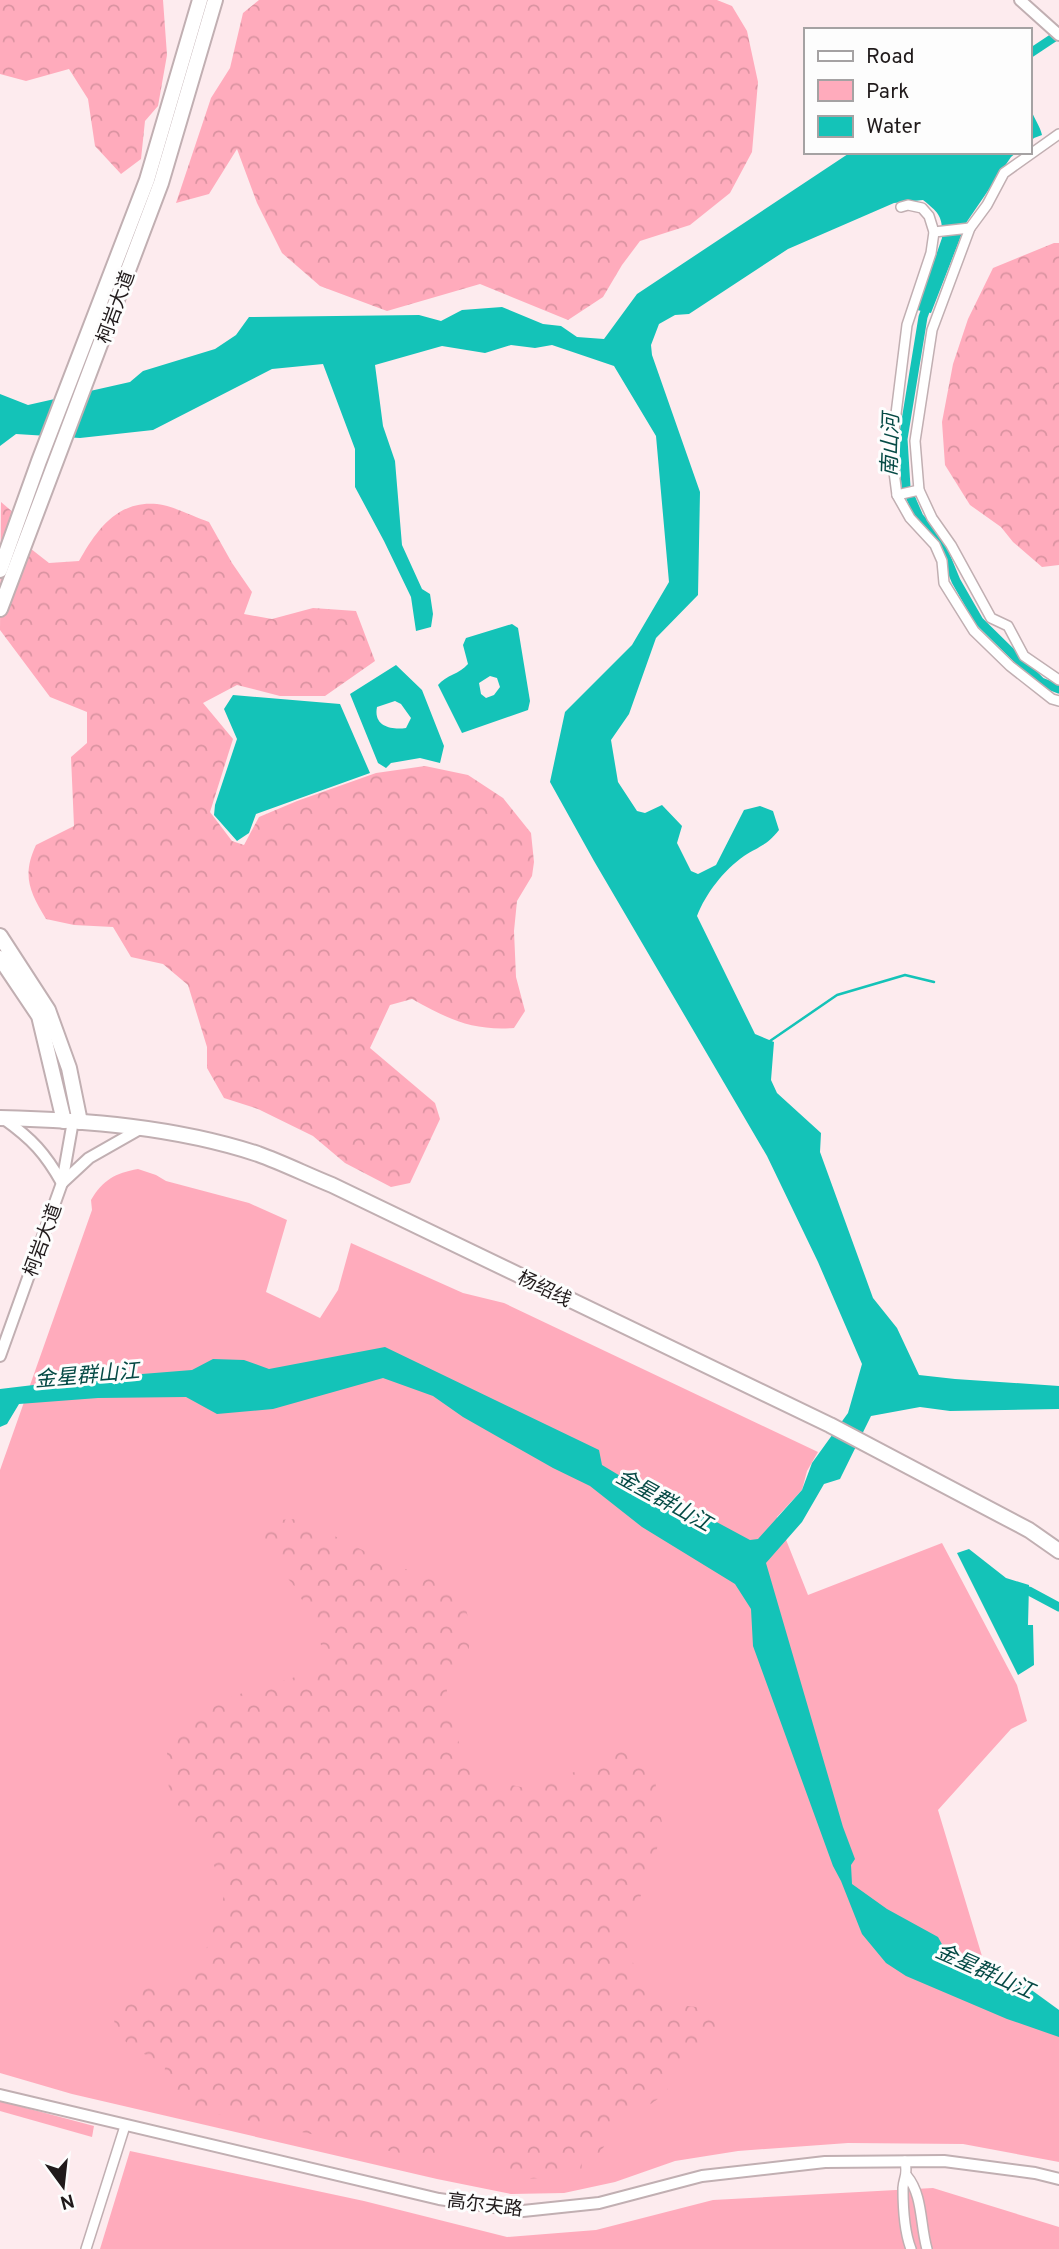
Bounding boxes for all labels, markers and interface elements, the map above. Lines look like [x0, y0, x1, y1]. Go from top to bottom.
legend [804, 28, 1031, 154]
text: Road [866, 44, 915, 71]
text: Park [866, 79, 909, 106]
text: Water [866, 114, 921, 141]
street label: 柯岩大道 [93, 268, 141, 348]
water label: 南山河 [877, 409, 906, 477]
street label: 柯岩大道 [20, 1201, 68, 1281]
street label: 杨绍线 [513, 1267, 575, 1313]
water label: 金星群山江 [34, 1358, 143, 1395]
water label: 金星群山江 [611, 1464, 717, 1540]
water label: 金星群山江 [931, 1939, 1040, 2007]
north arrow [28, 2151, 98, 2221]
text: N [57, 2187, 77, 2214]
street label: 高尔夫路 [446, 2189, 524, 2223]

